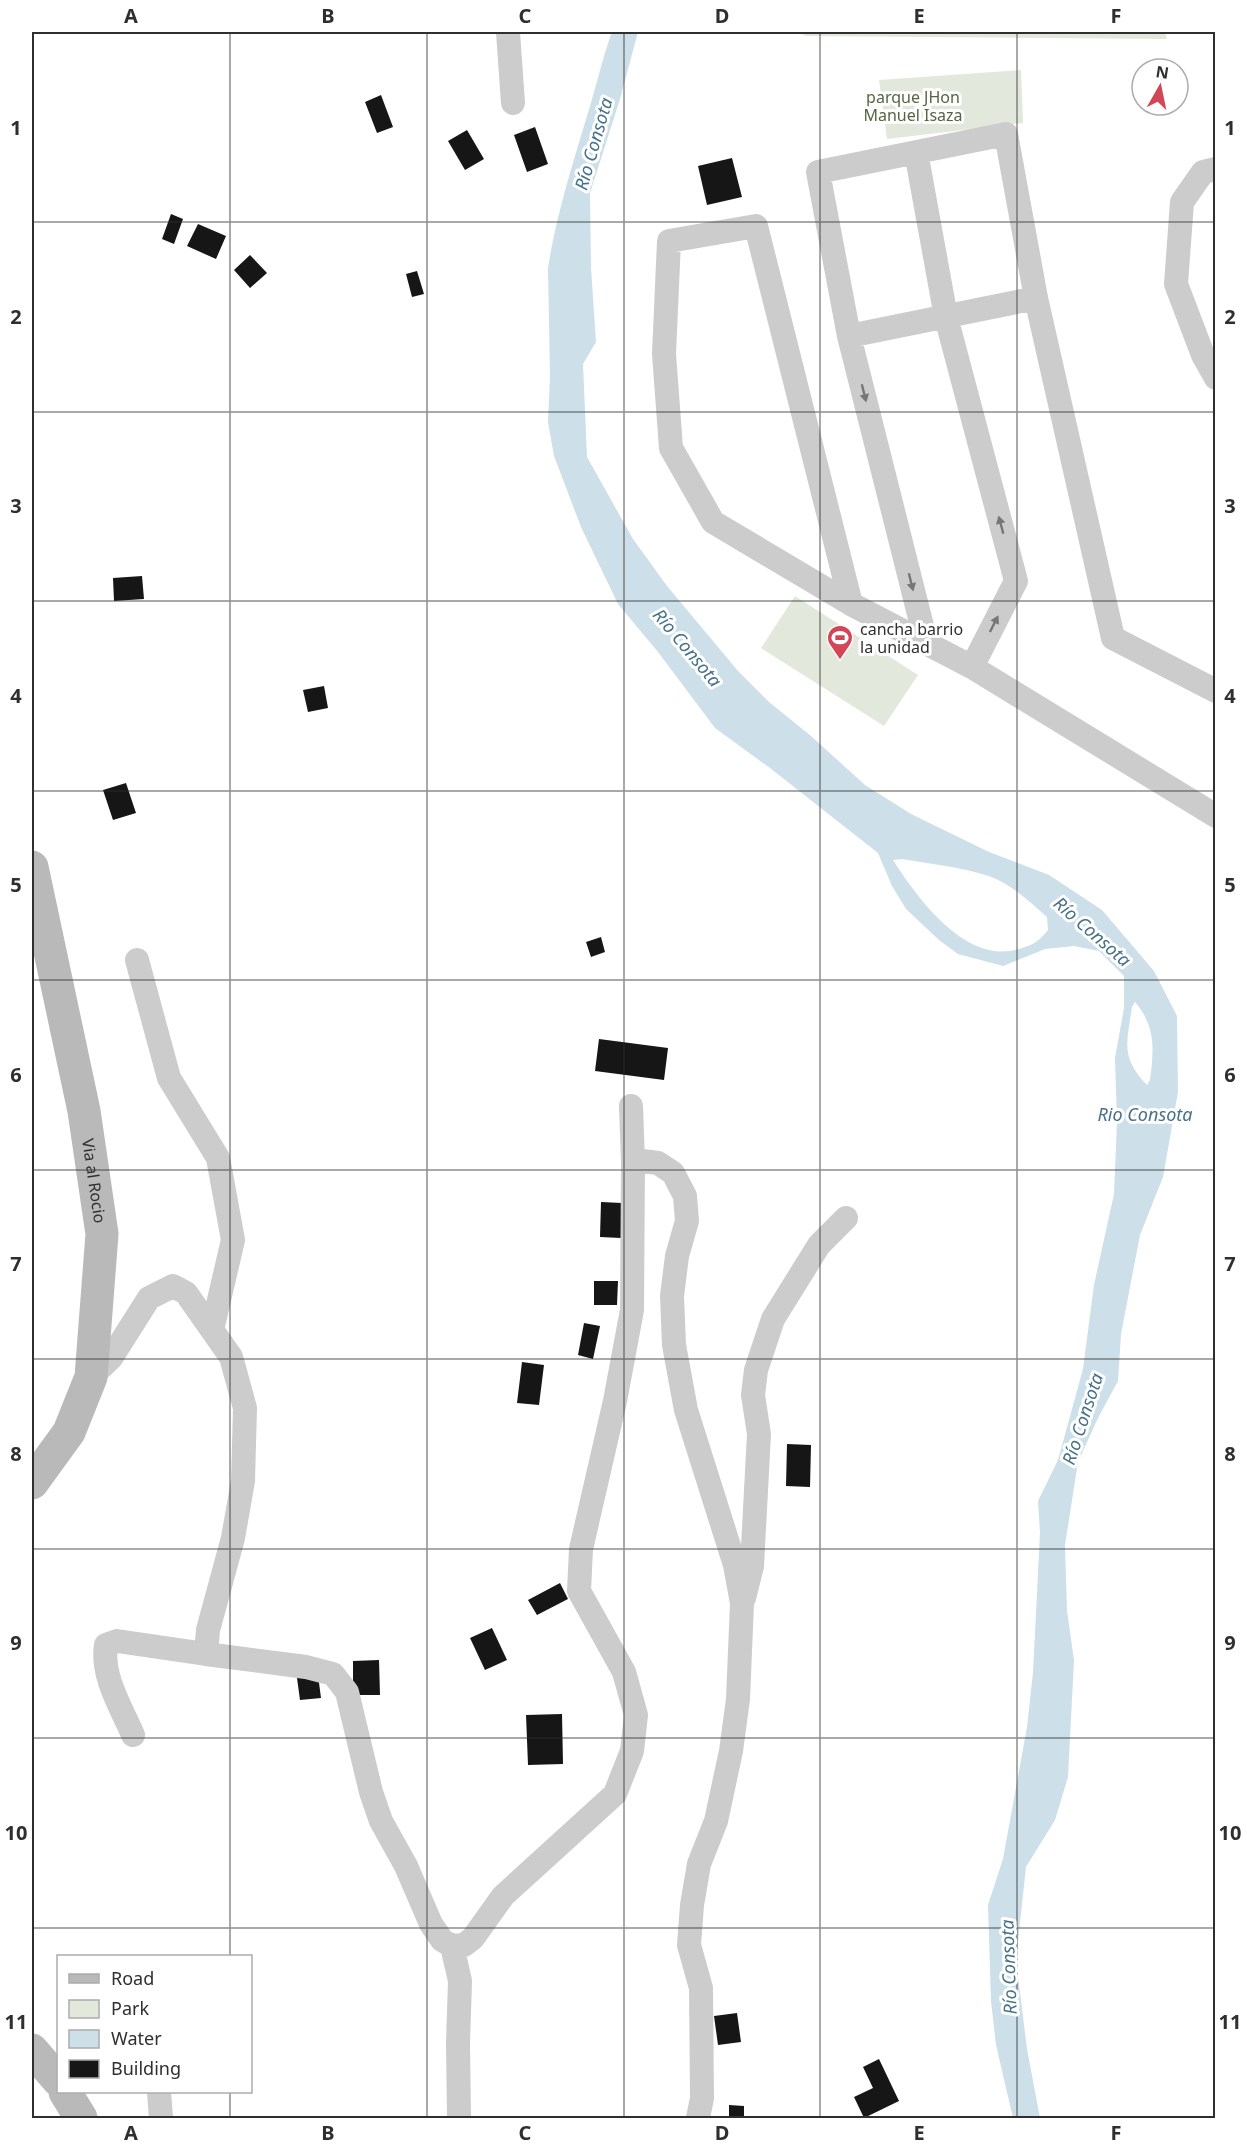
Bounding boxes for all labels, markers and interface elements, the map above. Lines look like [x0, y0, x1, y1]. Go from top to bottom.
text: A [124, 2, 138, 29]
text: B [321, 2, 335, 29]
text: C [519, 2, 532, 29]
text: D [715, 2, 729, 29]
text: E [913, 2, 925, 29]
text: F [1111, 2, 1121, 29]
north arrow [1130, 57, 1190, 117]
text: N [1154, 60, 1170, 84]
park label: parque JHon Manuel Isaza [863, 86, 963, 126]
water label: Río Consota [568, 95, 618, 193]
text: 1 [10, 114, 22, 141]
text: 1 [1224, 114, 1236, 141]
text: 2 [10, 303, 22, 330]
text: 2 [1224, 303, 1236, 330]
one-way arrow [859, 384, 869, 402]
text: 3 [10, 492, 22, 519]
text: 3 [1224, 492, 1236, 519]
one-way arrow [996, 515, 1005, 533]
one-way arrow [906, 573, 916, 592]
water label: Río Consota [648, 603, 727, 691]
one-way arrow [989, 615, 999, 632]
place label: cancha barrio la unidad [860, 618, 963, 658]
sports icon: cancha barrio la unidad [825, 623, 855, 661]
text: 4 [10, 682, 22, 709]
text: 4 [1224, 682, 1236, 709]
text: 5 [10, 871, 22, 898]
text: 5 [1224, 871, 1236, 898]
water label: Río Consota [1049, 891, 1136, 971]
text: 6 [10, 1061, 22, 1088]
text: 6 [1224, 1061, 1236, 1088]
water label: Rio Consota [1097, 1102, 1193, 1126]
street label: Via al Rocio [77, 1137, 111, 1225]
text: 7 [10, 1250, 22, 1277]
text: 7 [1224, 1250, 1236, 1277]
water label: Río Consota [1056, 1370, 1108, 1468]
text: 8 [10, 1440, 22, 1467]
text: 8 [1224, 1440, 1236, 1467]
text: 9 [10, 1629, 22, 1656]
text: 9 [1224, 1629, 1236, 1656]
text: 10 [5, 1819, 27, 1846]
text: 10 [1219, 1819, 1241, 1846]
water label: Río Consota [994, 1919, 1022, 2015]
legend [57, 1955, 252, 2093]
text: Road [111, 1966, 154, 1990]
text: Park [111, 1996, 149, 2020]
text: 11 [5, 2008, 27, 2035]
text: 11 [1219, 2008, 1241, 2035]
text: Water [111, 2026, 162, 2050]
text: Building [111, 2056, 181, 2080]
text: A [124, 2119, 138, 2146]
text: B [321, 2119, 335, 2146]
text: C [519, 2119, 532, 2146]
text: D [715, 2119, 729, 2146]
text: E [913, 2119, 925, 2146]
text: F [1111, 2119, 1121, 2146]

